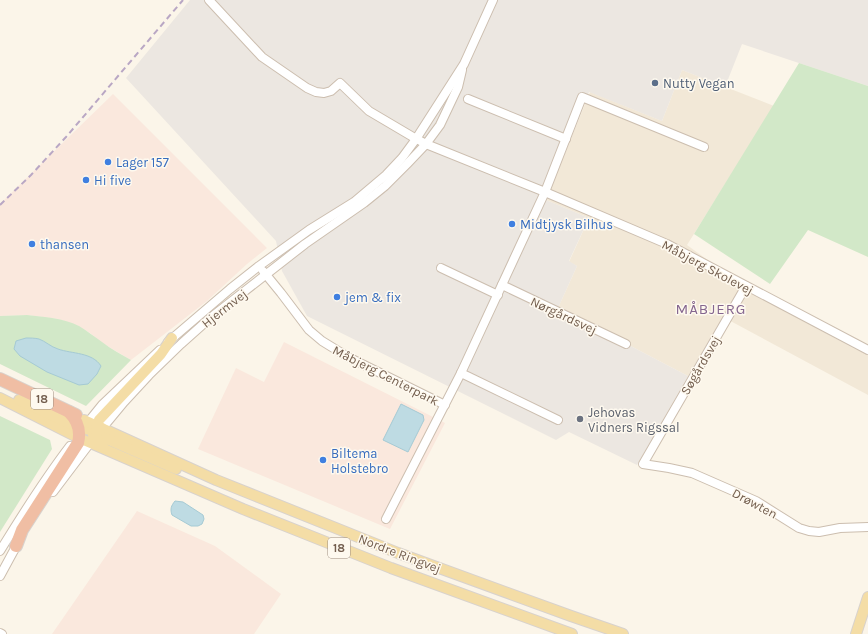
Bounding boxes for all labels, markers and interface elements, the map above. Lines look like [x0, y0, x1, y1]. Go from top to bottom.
place label: Nutty Vegan [663, 76, 735, 91]
marker: Nutty Vegan [650, 78, 660, 88]
place label: Lager 157 [116, 155, 169, 170]
marker: Lager 157 [103, 157, 113, 167]
place label: Hi five [94, 173, 132, 188]
marker: Hi five [81, 175, 91, 185]
place label: Midtjysk Bilhus [520, 217, 613, 232]
marker: Midtjysk Bilhus [507, 219, 517, 229]
place label: thansen [40, 237, 89, 252]
street label: Måbjerg Skolevej [659, 237, 756, 298]
marker: thansen [27, 239, 37, 249]
street label: Hjermvej [199, 286, 250, 331]
place label: jem & fix [343, 290, 401, 305]
marker: jem & fix [332, 292, 342, 302]
street label: Nørgårdsvej [528, 294, 599, 337]
district label: MÅBJERG [676, 300, 746, 318]
street label: Søgårdsvej [677, 333, 723, 398]
street label: Måbjerg Centerpark [330, 342, 441, 409]
road number: 18 [31, 389, 53, 409]
place label: Jehovas Vidners Rigssal [588, 405, 680, 435]
marker: Jehovas Vidners Rigssal [575, 414, 585, 424]
place label: Biltema Holstebro [331, 446, 388, 476]
marker: Biltema Holstebro [318, 455, 328, 465]
street label: Drøwten [730, 485, 780, 522]
street label: Nordre Ringvej [356, 531, 443, 576]
road number: 18 [328, 538, 350, 558]

